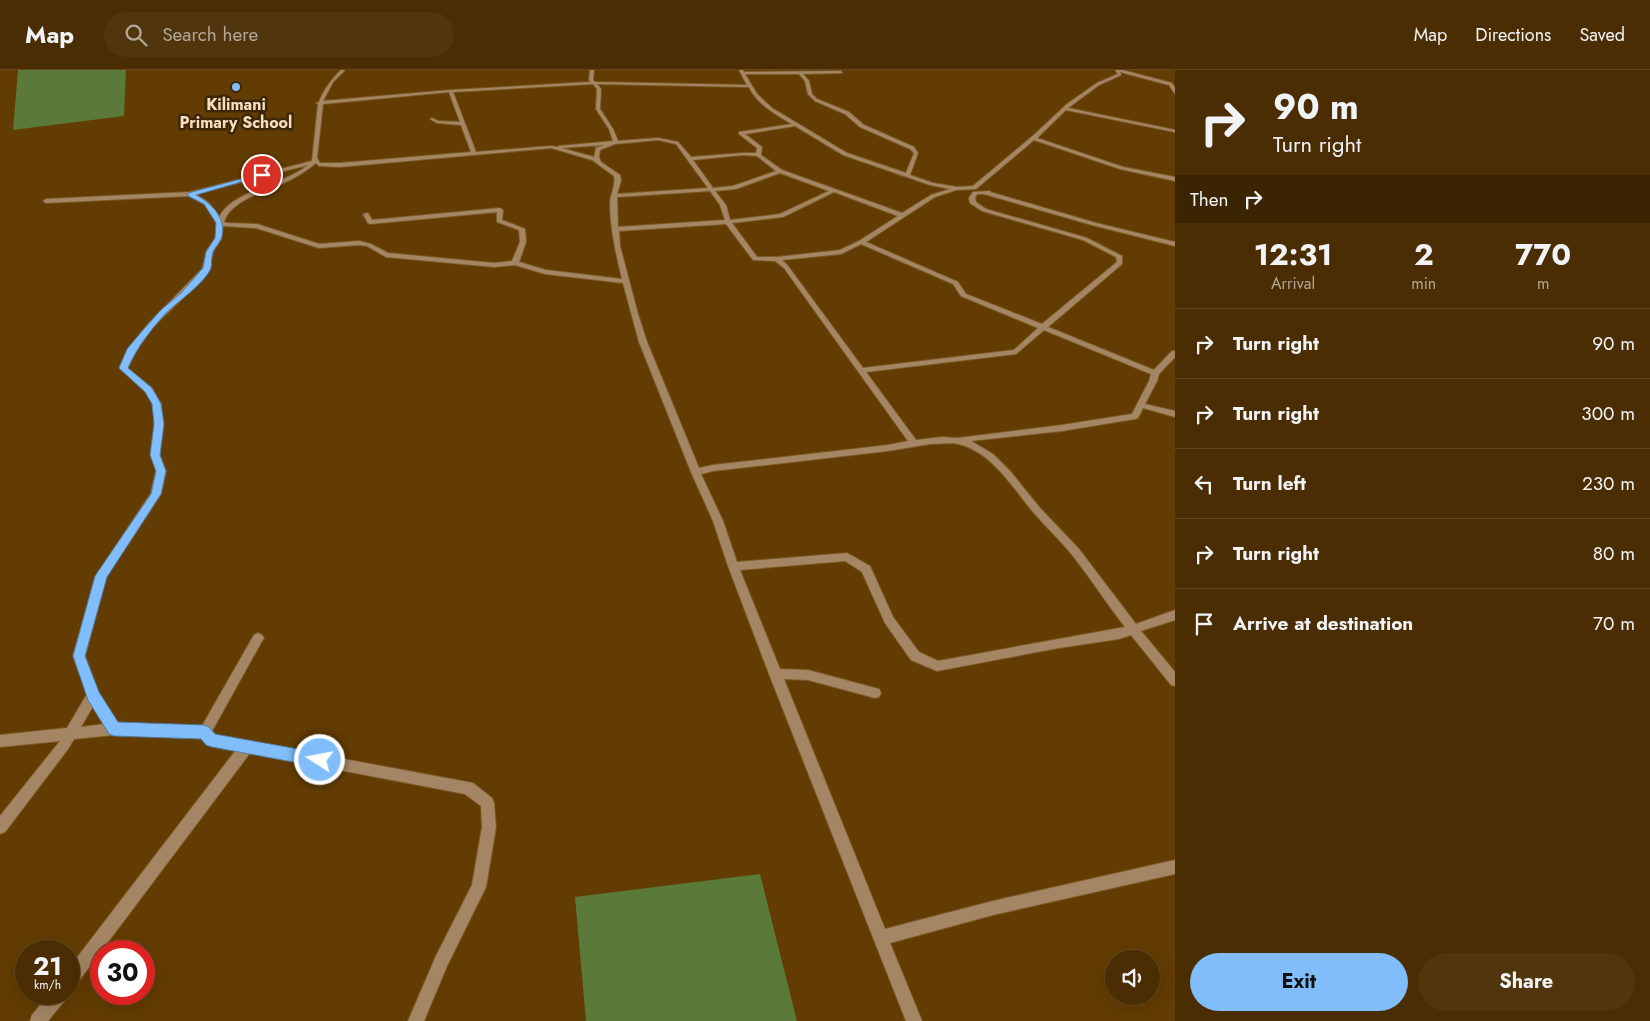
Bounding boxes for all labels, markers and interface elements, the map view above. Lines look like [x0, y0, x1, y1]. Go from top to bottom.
search box [104, 12, 454, 57]
text: Map [25, 17, 74, 52]
icon: search [122, 21, 150, 49]
text: Search here [162, 21, 258, 48]
text: Map [1414, 22, 1447, 48]
text: Directions [1475, 22, 1551, 48]
text: Saved [1579, 22, 1625, 48]
marker: Kilimani Primary School [230, 81, 242, 93]
text: 90 m [1273, 82, 1359, 132]
icon: right [1190, 90, 1255, 155]
place label: Kilimani Primary School [180, 93, 292, 134]
text: Turn right [1273, 128, 1361, 160]
pin [241, 154, 283, 196]
icon: arrive [248, 161, 276, 189]
icon: right [1239, 185, 1267, 213]
text: Then [1190, 186, 1229, 213]
text: 12:31 [1254, 233, 1332, 276]
text: 2 [1414, 233, 1434, 276]
text: 770 [1515, 233, 1571, 276]
text: Arrival [1271, 272, 1315, 295]
text: min [1411, 272, 1436, 295]
text: m [1537, 272, 1549, 295]
icon: right [1190, 330, 1218, 358]
text: Turn right [1233, 330, 1319, 357]
text: 90 m [1592, 330, 1635, 357]
icon: right [1190, 400, 1218, 428]
text: Turn right [1233, 400, 1319, 427]
text: 300 m [1581, 400, 1635, 427]
icon: left [1190, 470, 1218, 498]
text: Turn left [1233, 470, 1306, 497]
text: 230 m [1582, 470, 1635, 497]
icon: right [1190, 540, 1218, 568]
text: Turn right [1233, 540, 1319, 567]
text: 80 m [1593, 540, 1635, 567]
icon: arrive [1190, 610, 1218, 638]
text: Arrive at destination [1233, 610, 1413, 637]
text: 70 m [1593, 610, 1635, 637]
position arrow [293, 733, 345, 785]
speed limit sign: 30 [90, 940, 155, 1005]
text: 21 [33, 948, 62, 984]
map controls [1105, 950, 1160, 1005]
button: sound [1105, 950, 1160, 1005]
button: Exit [1190, 953, 1408, 1011]
button: Share [1418, 953, 1635, 1011]
text: km/h [34, 976, 61, 994]

